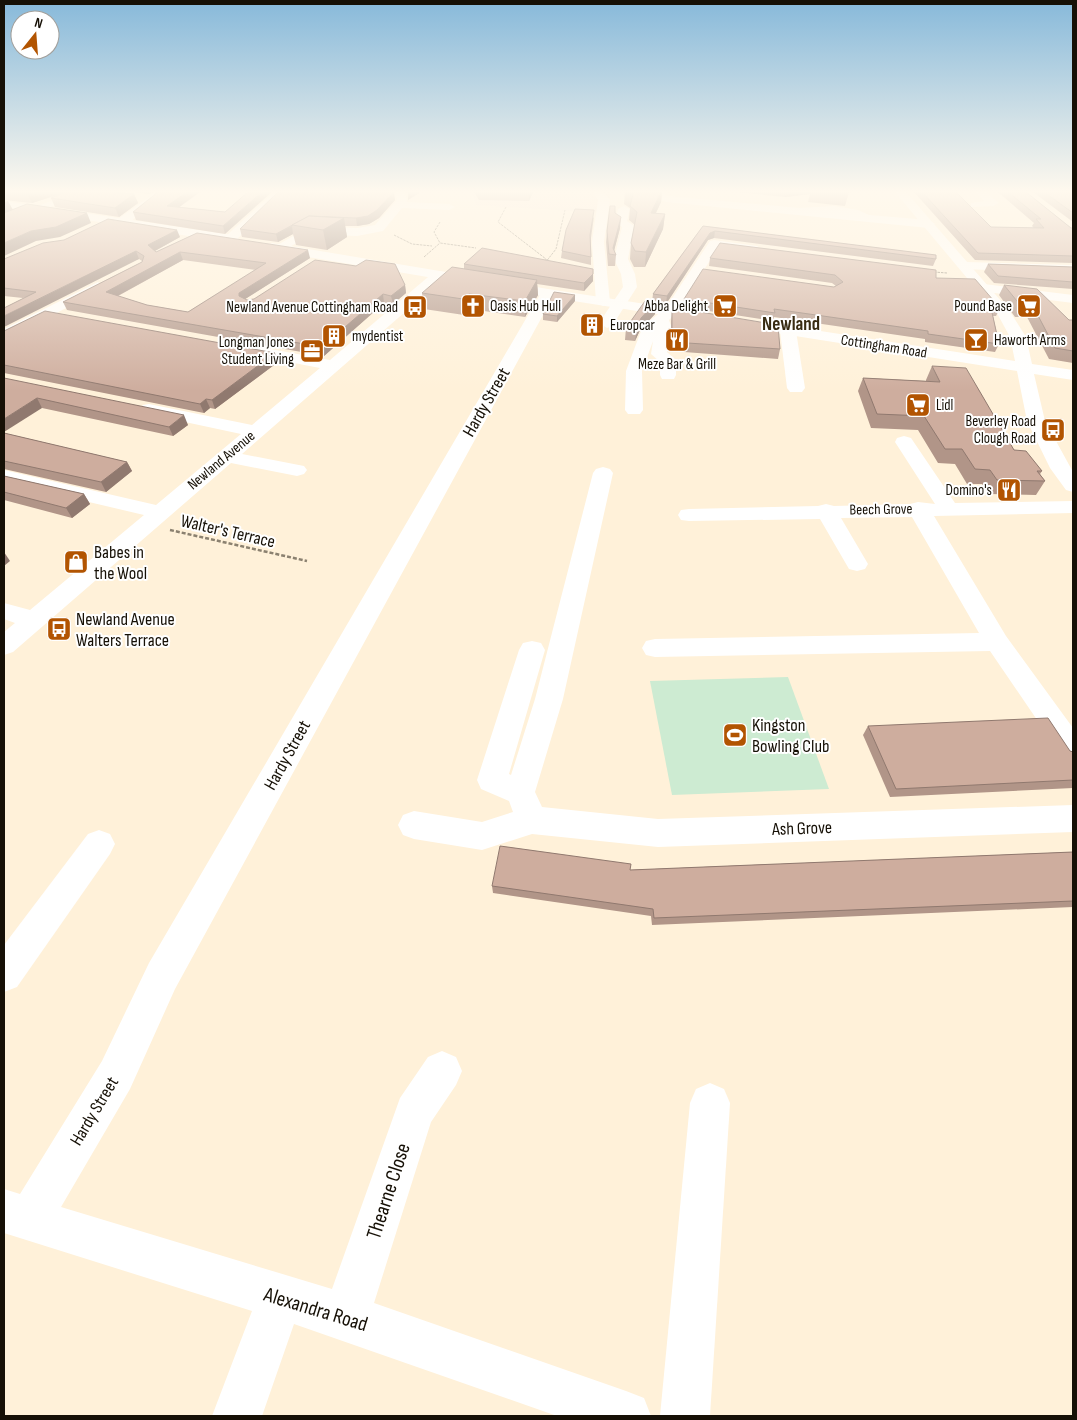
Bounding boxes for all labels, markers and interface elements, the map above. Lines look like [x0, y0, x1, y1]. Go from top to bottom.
north arrow [10, 10, 60, 60]
text: N [33, 14, 45, 32]
church icon: Oasis Hub Hull [460, 293, 486, 319]
supermarket icon: Abba Delight [712, 293, 738, 319]
supermarket icon: Pound Base [1016, 293, 1042, 319]
bus stop icon: Newland Avenue Cottingham Road [402, 294, 428, 320]
place label: Oasis Hub Hull [490, 297, 561, 316]
place label: Abba Delight [643, 297, 708, 316]
place label: Pound Base [954, 297, 1012, 316]
place label: Newland Avenue Cottingham Road [226, 298, 398, 317]
building icon: Europcar [579, 312, 605, 338]
district label: Newland [762, 313, 820, 336]
place label: Europcar [610, 316, 656, 335]
building icon: mydentist [321, 323, 347, 349]
place label: mydentist [352, 327, 404, 346]
restaurant icon: Meze Bar & Grill [664, 327, 690, 353]
bar icon: Haworth Arms [963, 327, 989, 353]
street label: Cottingham Road [840, 330, 928, 363]
place label: Haworth Arms [994, 331, 1066, 350]
place label: Longman Jones Student Living [219, 333, 294, 369]
office icon: Longman Jones Student Living [299, 338, 325, 364]
place label: Meze Bar & Grill [638, 355, 716, 374]
street label: Hardy Street [458, 364, 515, 441]
supermarket icon: Lidl [905, 392, 931, 418]
place label: Lidl [936, 396, 953, 415]
place label: Beverley Road Clough Road [965, 412, 1036, 448]
bus stop icon: Beverley Road Clough Road [1040, 417, 1066, 443]
street label: Newland Avenue [184, 427, 259, 494]
restaurant icon: Domino's [996, 477, 1022, 503]
place label: Domino's [946, 481, 992, 500]
street label: Beech Grove [849, 499, 913, 520]
street label: Walter's Terrace [179, 510, 277, 553]
place label: Babes in the Wool [94, 542, 147, 584]
shop icon: Babes in the Wool [63, 549, 89, 575]
place label: Newland Avenue Walters Terrace [76, 609, 175, 651]
bus stop icon: Newland Avenue Walters Terrace [46, 616, 72, 642]
place label: Kingston Bowling Club [752, 715, 829, 757]
street label: Hardy Street [260, 716, 315, 794]
sports icon: Kingston Bowling Club [722, 722, 748, 748]
street label: Ash Grove [771, 817, 832, 840]
street label: Hardy Street [66, 1073, 123, 1149]
street label: Thearne Close [361, 1140, 416, 1242]
street label: Alexandra Road [260, 1282, 371, 1337]

